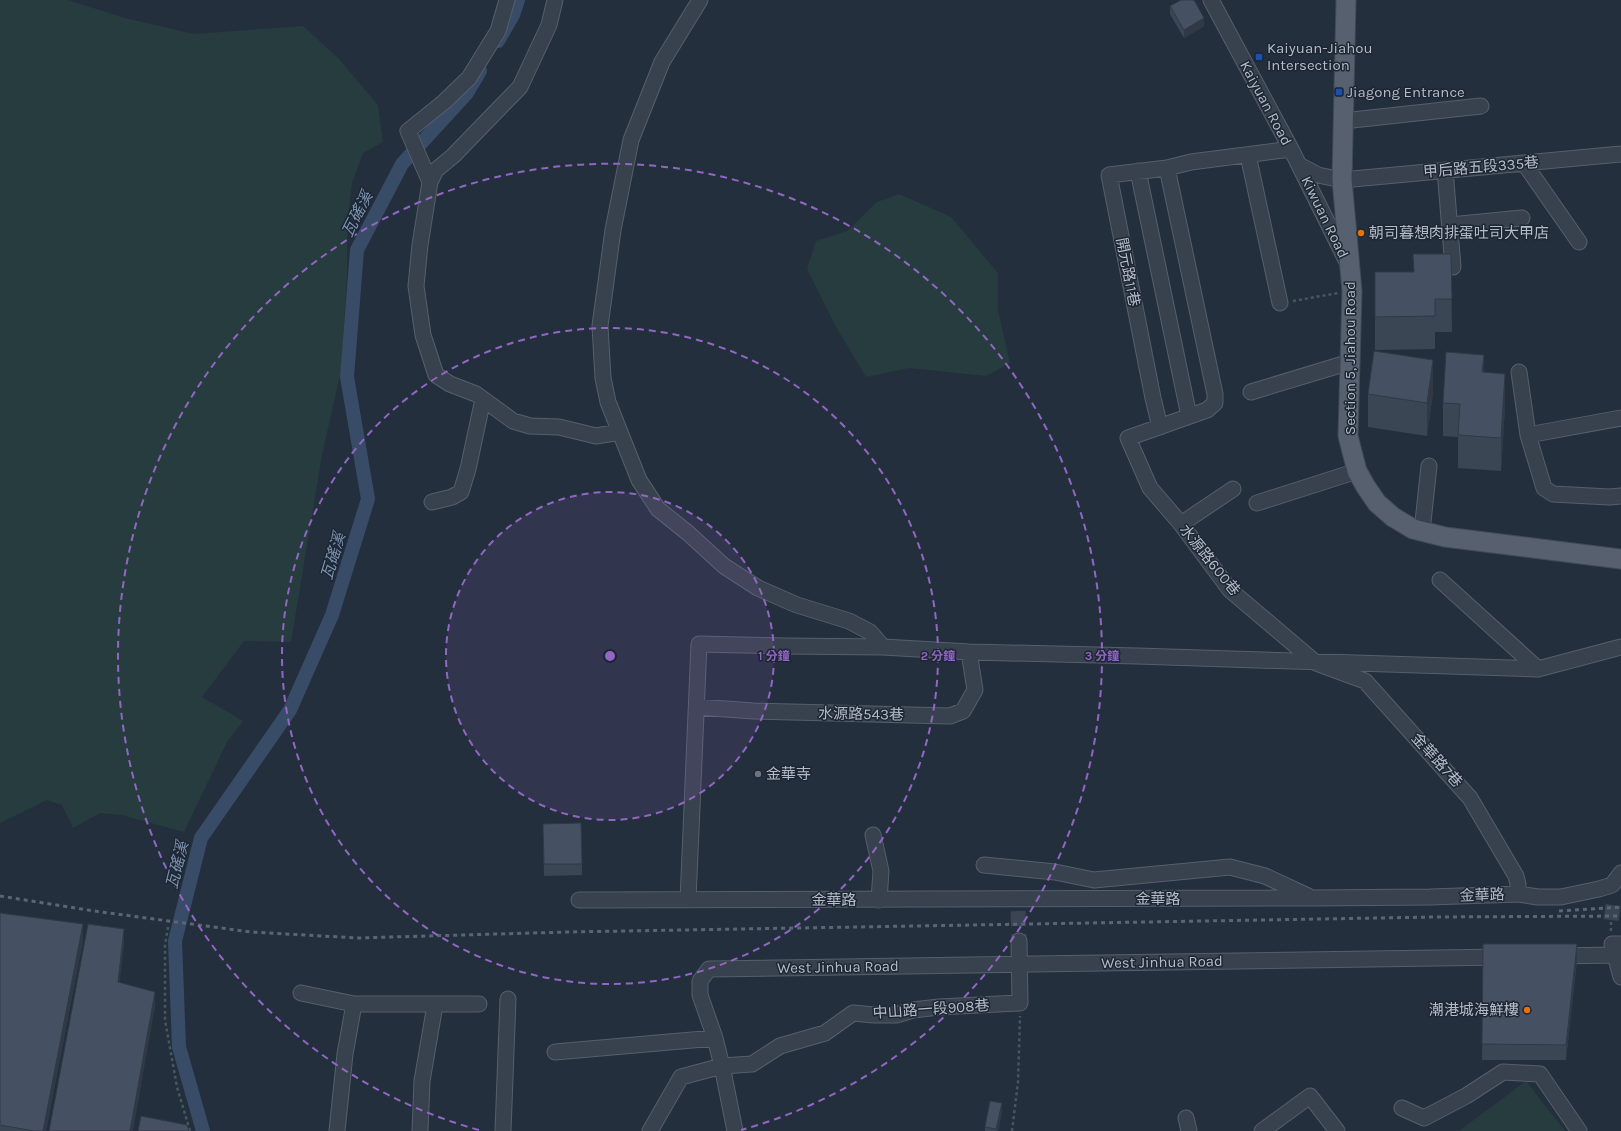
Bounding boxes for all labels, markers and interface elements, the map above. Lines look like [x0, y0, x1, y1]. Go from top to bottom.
place label: Kaiyuan-Jiahou Intersection [1267, 39, 1373, 74]
marker: Kaiyuan-Jiahou Intersection [1254, 52, 1264, 62]
street label: Kaiyuan Road [1236, 58, 1296, 148]
place label: Jiagong Entrance [1347, 83, 1465, 101]
marker: Jiagong Entrance [1334, 87, 1344, 97]
street label: 甲后路五段335巷 [1422, 153, 1540, 181]
street label: Kiwuan Road [1297, 173, 1353, 261]
water label: 瓦磘溪 [338, 187, 377, 240]
place label: 朝司暮想肉排蛋吐司大甲店 [1369, 224, 1549, 242]
marker: 朝司暮想肉排蛋吐司大甲店 [1356, 228, 1366, 238]
street label: 開元路11巷 [1112, 236, 1144, 308]
street label: Section 5, Jiahou Road [1341, 281, 1359, 435]
street label: 水源路600巷 [1176, 521, 1244, 599]
water label: 瓦磘溪 [317, 528, 350, 582]
centre of rings [603, 649, 617, 663]
text: 1 分鐘 [758, 649, 790, 663]
text: 2 分鐘 [921, 649, 955, 663]
text: 3 分鐘 [1085, 649, 1119, 663]
street label: 水源路543巷 [818, 704, 904, 724]
street label: 金華路7巷 [1408, 729, 1466, 791]
place label: 金華寺 [766, 765, 811, 783]
marker: 金華寺 [753, 769, 763, 779]
water label: 瓦磘溪 [162, 837, 193, 891]
street label: 金華路 [1459, 885, 1505, 905]
street label: 金華路 [1135, 890, 1181, 908]
street label: 金華路 [811, 891, 857, 909]
street label: West Jinhua Road [1101, 952, 1223, 972]
street label: West Jinhua Road [777, 957, 899, 977]
street label: 中山路一段908巷 [872, 996, 990, 1022]
place label: 潮港城海鮮樓 [1429, 1001, 1519, 1019]
marker: 潮港城海鮮樓 [1522, 1005, 1532, 1015]

